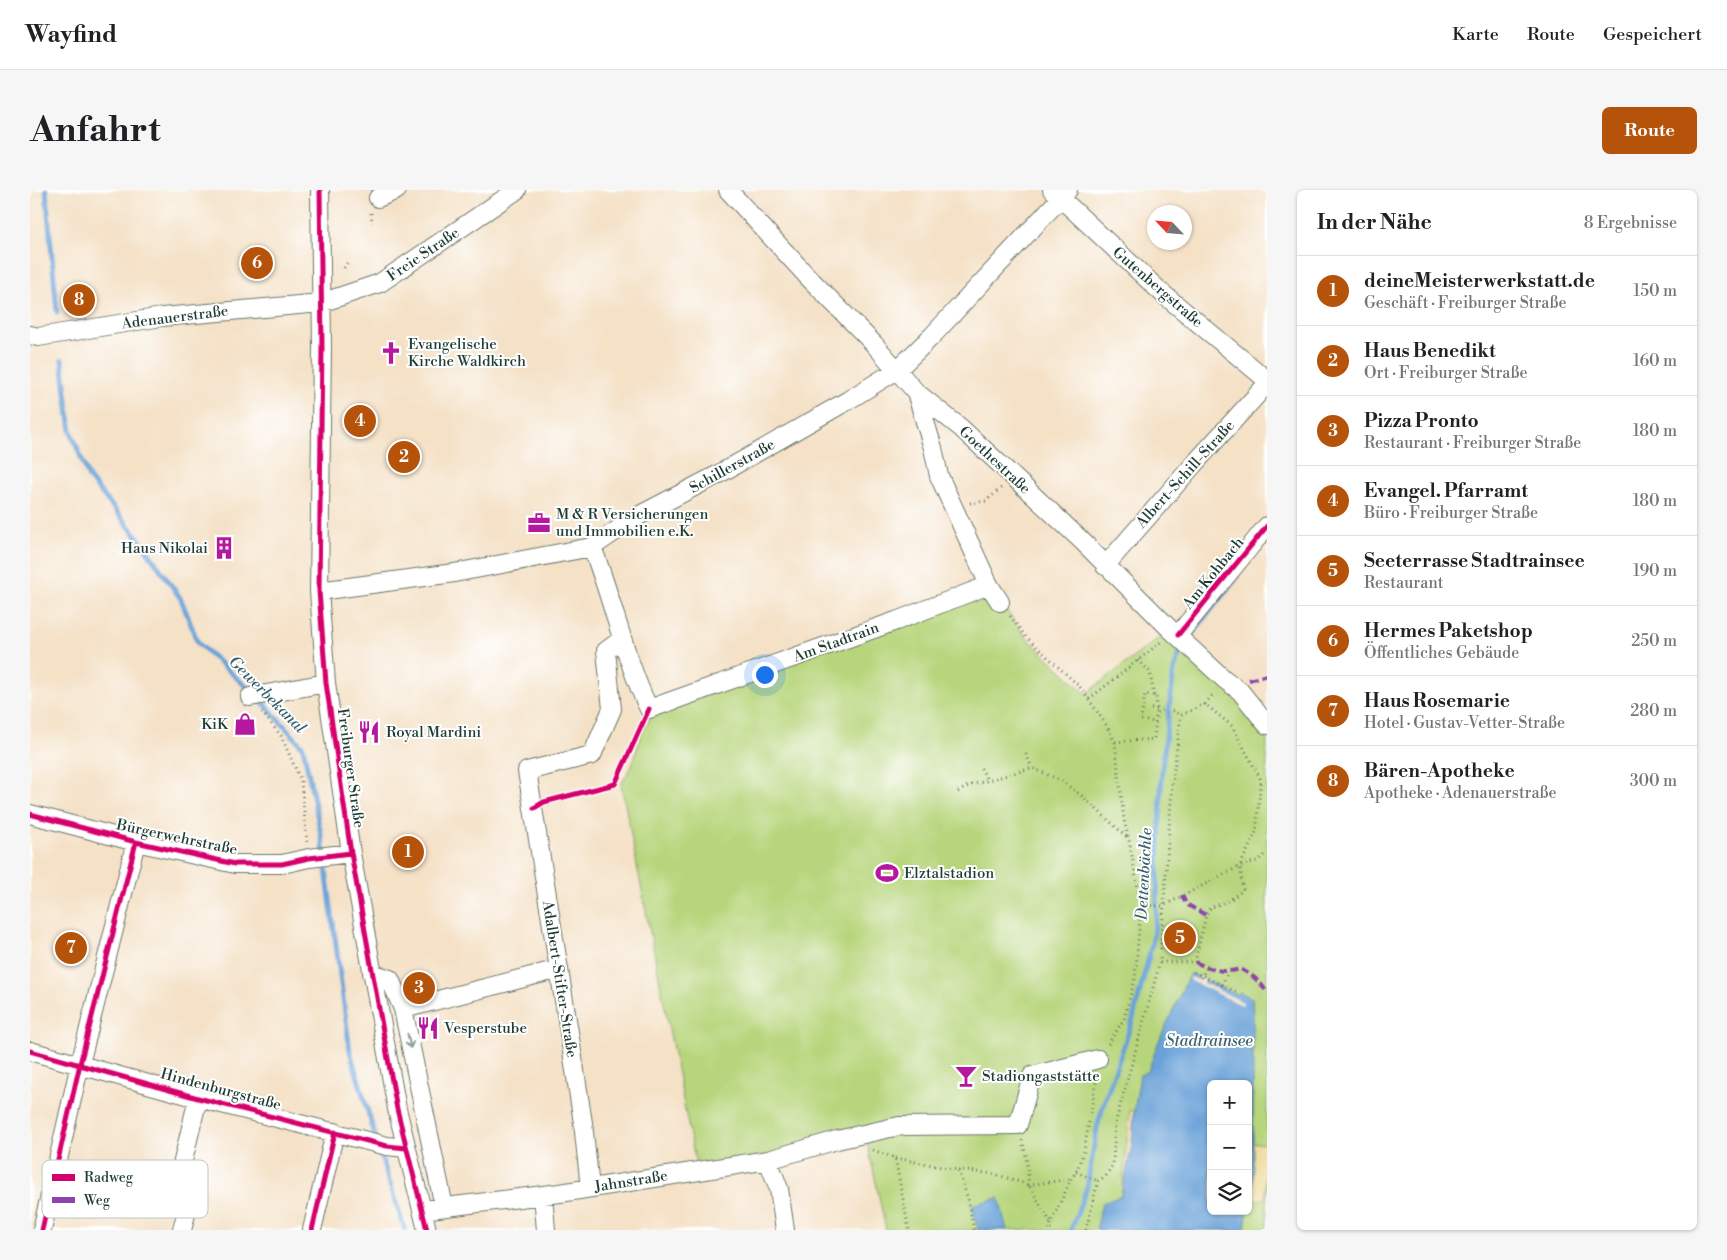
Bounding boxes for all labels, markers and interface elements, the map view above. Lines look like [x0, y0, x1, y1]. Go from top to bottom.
text: Wayfind [25, 20, 117, 50]
text: Karte [1452, 23, 1499, 46]
text: Route [1527, 23, 1575, 46]
text: Gespeichert [1603, 23, 1702, 46]
button: Route [1602, 107, 1697, 154]
text: Anfahrt [30, 109, 161, 152]
north arrow [1147, 205, 1192, 250]
text: In der Nähe [1317, 210, 1432, 236]
text: 8 Ergebnisse [1584, 213, 1677, 233]
street label: Freie Straße [383, 223, 463, 286]
street label: Gutenbergstraße [1109, 243, 1207, 332]
pin: 6 [241, 244, 273, 282]
text: deineMeisterwerkstatt.de [1364, 269, 1595, 293]
pin: 8 [63, 281, 95, 319]
text: 1 [1329, 281, 1337, 301]
text: 150 m [1633, 281, 1677, 301]
text: Geschäft · Freiburger Straße [1364, 293, 1566, 313]
street label: Adenauerstraße [120, 302, 229, 334]
place label: Evangelische Kirche Waldkirch [408, 335, 526, 371]
text: Haus Benedikt [1364, 339, 1496, 363]
church icon: Evangelische Kirche Waldkirch [378, 340, 404, 366]
text: 2 [1328, 351, 1338, 371]
text: 160 m [1633, 351, 1677, 371]
text: Ort · Freiburger Straße [1364, 363, 1528, 383]
pin: 4 [344, 402, 376, 440]
text: Pizza Pronto [1364, 409, 1479, 433]
street label: Albert-Schill-Straße [1131, 417, 1239, 533]
text: 3 [1328, 421, 1338, 441]
text: 180 m [1633, 421, 1677, 441]
street label: Goethestraße [955, 422, 1034, 498]
text: Restaurant · Freiburger Straße [1364, 433, 1581, 453]
street label: Schillerstraße [686, 435, 778, 498]
pin: 2 [388, 438, 420, 476]
text: Evangel. Pfarramt [1364, 479, 1528, 503]
text: 4 [1328, 491, 1338, 511]
text: 180 m [1633, 491, 1677, 511]
text: Büro · Freiburger Straße [1364, 503, 1538, 523]
place label: M & R Versicherungen und Immobilien e.K. [556, 505, 708, 541]
office icon: M & R Versicherungen und Immobilien e.K. [526, 510, 552, 536]
street label: Am Kohbach [1178, 533, 1248, 614]
building icon: Haus Nikolai [211, 535, 237, 561]
place label: Haus Nikolai [121, 539, 208, 558]
text: Seeterrasse Stadtrainsee [1364, 549, 1585, 573]
text: 5 [1328, 561, 1338, 581]
text: 190 m [1633, 561, 1677, 581]
text: Restaurant [1364, 573, 1443, 593]
street label: Am Stadtrain [790, 618, 882, 667]
text: Hermes Paketshop [1364, 619, 1533, 643]
text: 6 [1328, 631, 1338, 651]
text: 250 m [1631, 631, 1677, 651]
text: Öffentliches Gebäude [1364, 643, 1519, 663]
water label: Gewerbekanal [224, 652, 311, 738]
your location [752, 662, 778, 688]
text: Haus Rosemarie [1364, 689, 1510, 713]
text: 7 [1328, 701, 1338, 721]
text: 280 m [1630, 701, 1677, 721]
street label: Freiburger Straße [333, 707, 368, 829]
shop icon: KiK [232, 711, 258, 737]
text: Hotel · Gustav-Vetter-Straße [1364, 713, 1565, 733]
place label: KiK [201, 715, 229, 734]
restaurant icon: Royal Mardini [356, 719, 382, 745]
place label: Royal Mardini [386, 723, 481, 742]
text: Bären-Apotheke [1364, 759, 1515, 783]
text: 8 [1328, 771, 1338, 791]
text: 300 m [1630, 771, 1677, 791]
text: Apotheke · Adenauerstraße [1364, 783, 1557, 803]
street label: Bürgerwehrstraße [114, 815, 239, 860]
water label: Dettenbächle [1132, 827, 1156, 922]
pin: 1 [392, 833, 424, 871]
sports icon: Elztalstadion [874, 860, 900, 886]
place label: Elztalstadion [904, 864, 994, 883]
street label: Adalbert-Stifter-Straße [538, 898, 581, 1059]
pin: 5 [1164, 919, 1196, 957]
pin: 7 [55, 929, 87, 967]
pin: 3 [403, 969, 435, 1007]
restaurant icon: Vesperstube [415, 1015, 441, 1041]
place label: Vesperstube [443, 1019, 527, 1038]
water label: Stadtrainsee [1165, 1031, 1253, 1051]
one-way arrow [405, 1032, 414, 1048]
bar icon: Stadiongaststätte [953, 1063, 979, 1089]
street label: Hindenburgstraße [158, 1064, 283, 1115]
place label: Stadiongaststätte [982, 1067, 1100, 1086]
map controls [1207, 1080, 1252, 1215]
button: + [1207, 1080, 1252, 1125]
button: − [1207, 1125, 1252, 1170]
legend [42, 1160, 208, 1218]
street label: Jahnstraße [592, 1166, 669, 1197]
text: Radweg [84, 1169, 134, 1187]
button: layers [1207, 1170, 1252, 1215]
text: Weg [83, 1192, 111, 1210]

